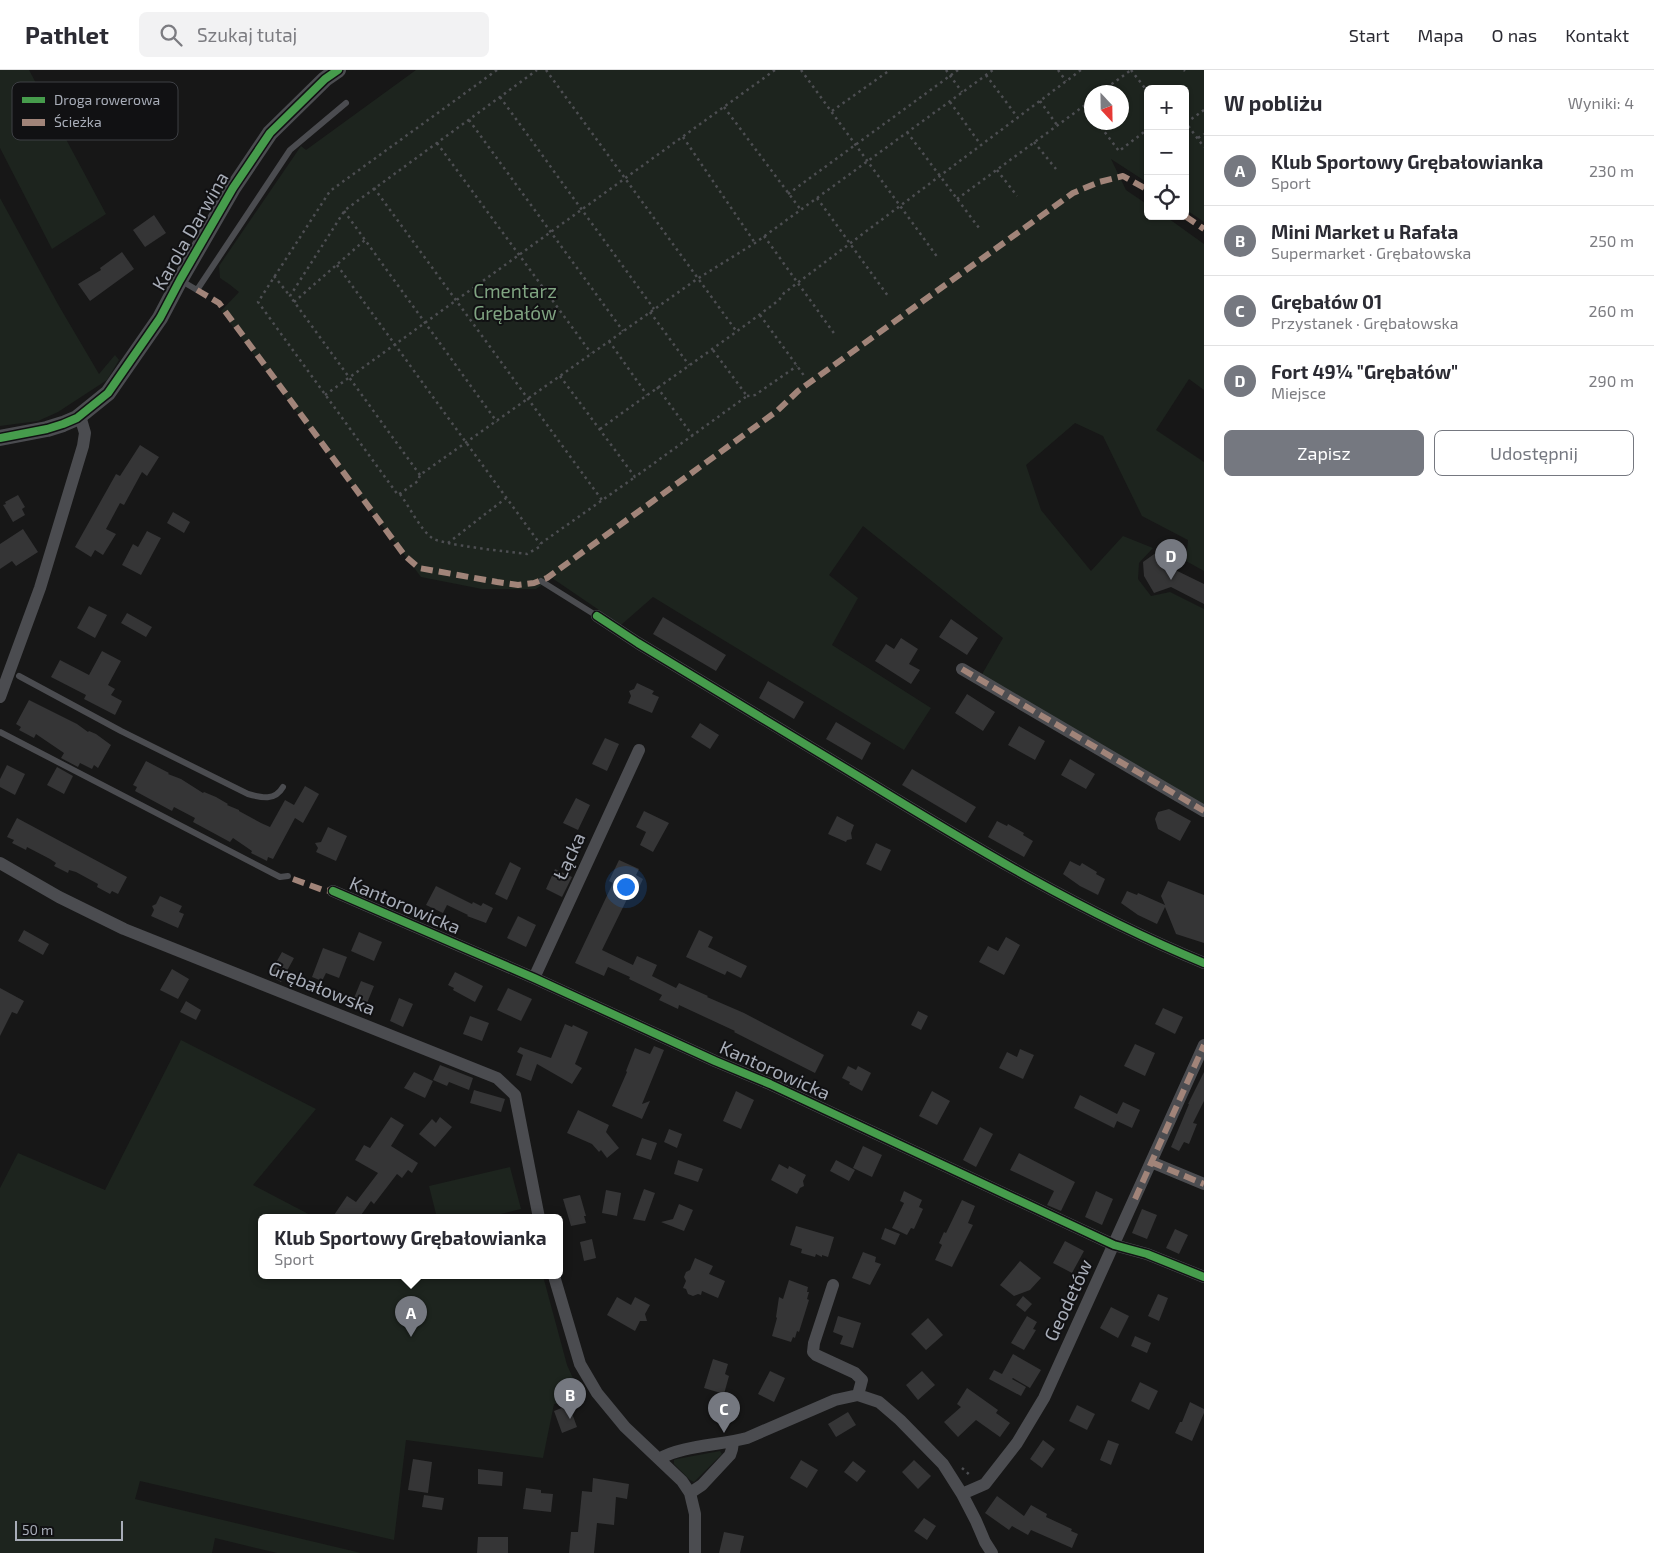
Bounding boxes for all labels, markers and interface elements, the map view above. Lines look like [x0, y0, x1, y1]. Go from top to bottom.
search box [139, 12, 489, 57]
text: Pathlet [25, 20, 109, 49]
icon: search [157, 21, 185, 49]
text: Szukaj tutaj [197, 23, 297, 46]
text: Start [1349, 24, 1390, 46]
text: Mapa [1418, 24, 1464, 46]
text: O nas [1492, 24, 1537, 46]
text: Kontakt [1565, 24, 1629, 46]
legend [12, 82, 178, 140]
north arrow [1084, 85, 1129, 130]
map controls [1144, 85, 1189, 220]
button: + [1144, 85, 1189, 130]
text: W pobliżu [1224, 90, 1323, 115]
text: Droga rowerowa [54, 91, 160, 108]
text: Wyniki: 4 [1568, 93, 1634, 112]
text: Ścieżka [54, 113, 102, 130]
button: − [1144, 130, 1189, 175]
text: Klub Sportowy Grębałowianka [1271, 150, 1543, 173]
text: A [1235, 161, 1245, 180]
text: 230 m [1589, 161, 1634, 180]
street label: Karola Darwina [146, 168, 233, 294]
text: Sport [1271, 173, 1311, 192]
button: locate [1144, 175, 1189, 220]
text: Mini Market u Rafała [1271, 220, 1458, 243]
text: B [1235, 231, 1245, 250]
text: 250 m [1589, 231, 1634, 250]
text: Supermarket · Grębałowska [1271, 243, 1471, 262]
park label: Cmentarz Grębałów [473, 279, 557, 324]
text: Grębałów 01 [1271, 290, 1382, 313]
text: C [1235, 301, 1245, 320]
text: 260 m [1589, 301, 1634, 320]
text: Przystanek · Grębałowska [1271, 313, 1459, 332]
text: Fort 49¼ "Grębałów" [1271, 360, 1458, 383]
text: D [1235, 371, 1245, 390]
text: 290 m [1589, 371, 1634, 390]
text: Miejsce [1271, 383, 1326, 402]
button: Zapisz [1224, 430, 1424, 476]
button: Udostępnij [1434, 430, 1634, 476]
pin: D [1155, 539, 1187, 580]
street label: Łącka [548, 828, 589, 883]
street label: Kantorowicka [346, 871, 464, 938]
your location [613, 874, 639, 900]
street label: Grębałowska [265, 956, 379, 1019]
street label: Kantorowicka [716, 1035, 834, 1104]
popup [258, 1214, 563, 1279]
text: Klub Sportowy Grębałowianka [274, 1226, 547, 1249]
text: Sport [274, 1249, 314, 1268]
street label: Geodetów [1039, 1255, 1097, 1344]
pin: A [395, 1296, 427, 1337]
pin: B [554, 1378, 586, 1419]
pin: C [708, 1392, 740, 1433]
scale bar [15, 1518, 122, 1541]
text: 50 m [22, 1521, 53, 1538]

